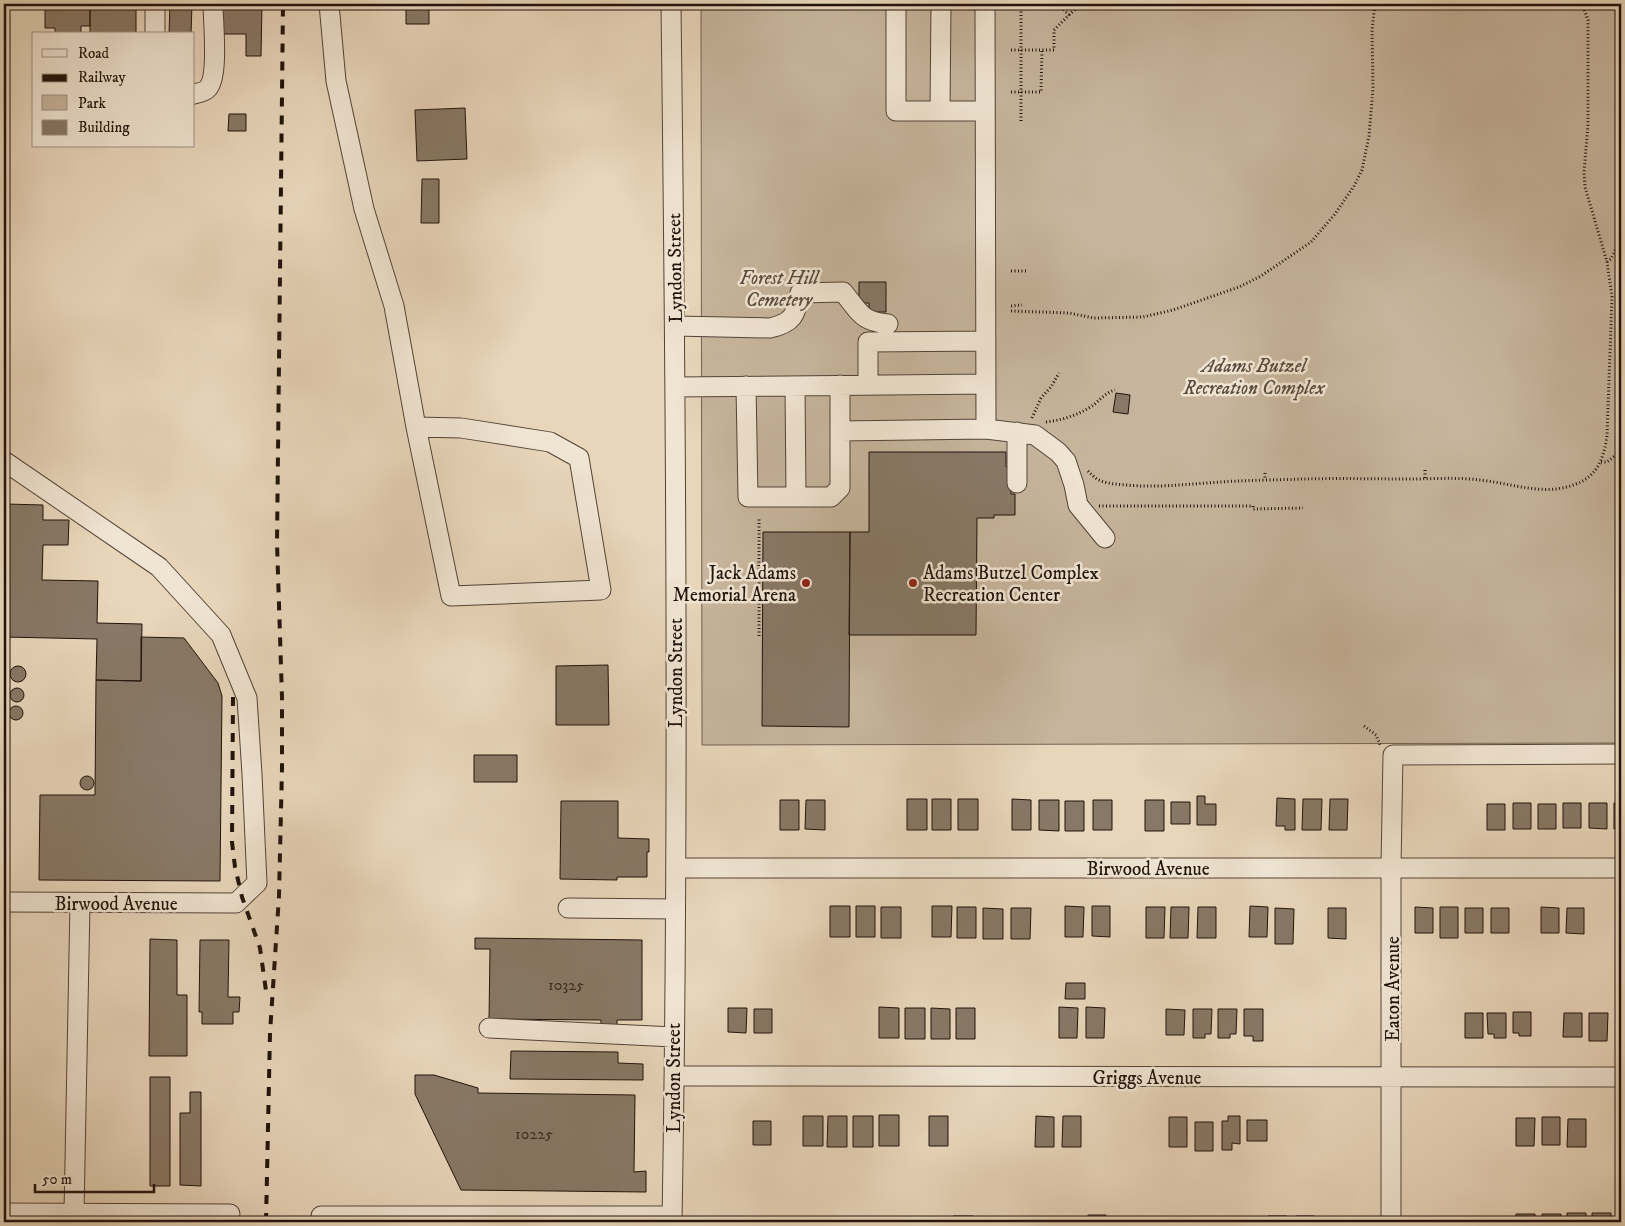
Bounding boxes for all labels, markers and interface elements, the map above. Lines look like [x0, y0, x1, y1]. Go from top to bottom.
legend [32, 32, 195, 148]
text: Road [78, 44, 110, 63]
text: Railway [78, 68, 126, 87]
text: Park [78, 94, 107, 113]
text: Building [78, 118, 130, 137]
street label: Lyndon Street [663, 213, 688, 323]
park label: Forest Hill Cemetery [739, 267, 821, 312]
park label: Adams Butzel Recreation Complex [1183, 355, 1326, 401]
place label: Jack Adams Memorial Arena [673, 562, 796, 607]
place label: Adams Butzel Complex Recreation Center [923, 562, 1100, 607]
marker: Jack Adams Memorial Arena [800, 577, 812, 589]
marker: Adams Butzel Complex Recreation Center [907, 577, 919, 589]
street label: Lyndon Street [665, 618, 688, 728]
street label: Birwood Avenue [1086, 858, 1210, 881]
street label: Birwood Avenue [54, 893, 178, 916]
street label: Eaton Avenue [1382, 936, 1405, 1042]
house number: 10325 [548, 975, 584, 995]
street label: Lyndon Street [663, 1023, 686, 1133]
street label: Griggs Avenue [1093, 1067, 1202, 1090]
house number: 10225 [515, 1124, 553, 1144]
scale bar [35, 1161, 154, 1193]
text: 50 m [42, 1170, 72, 1189]

